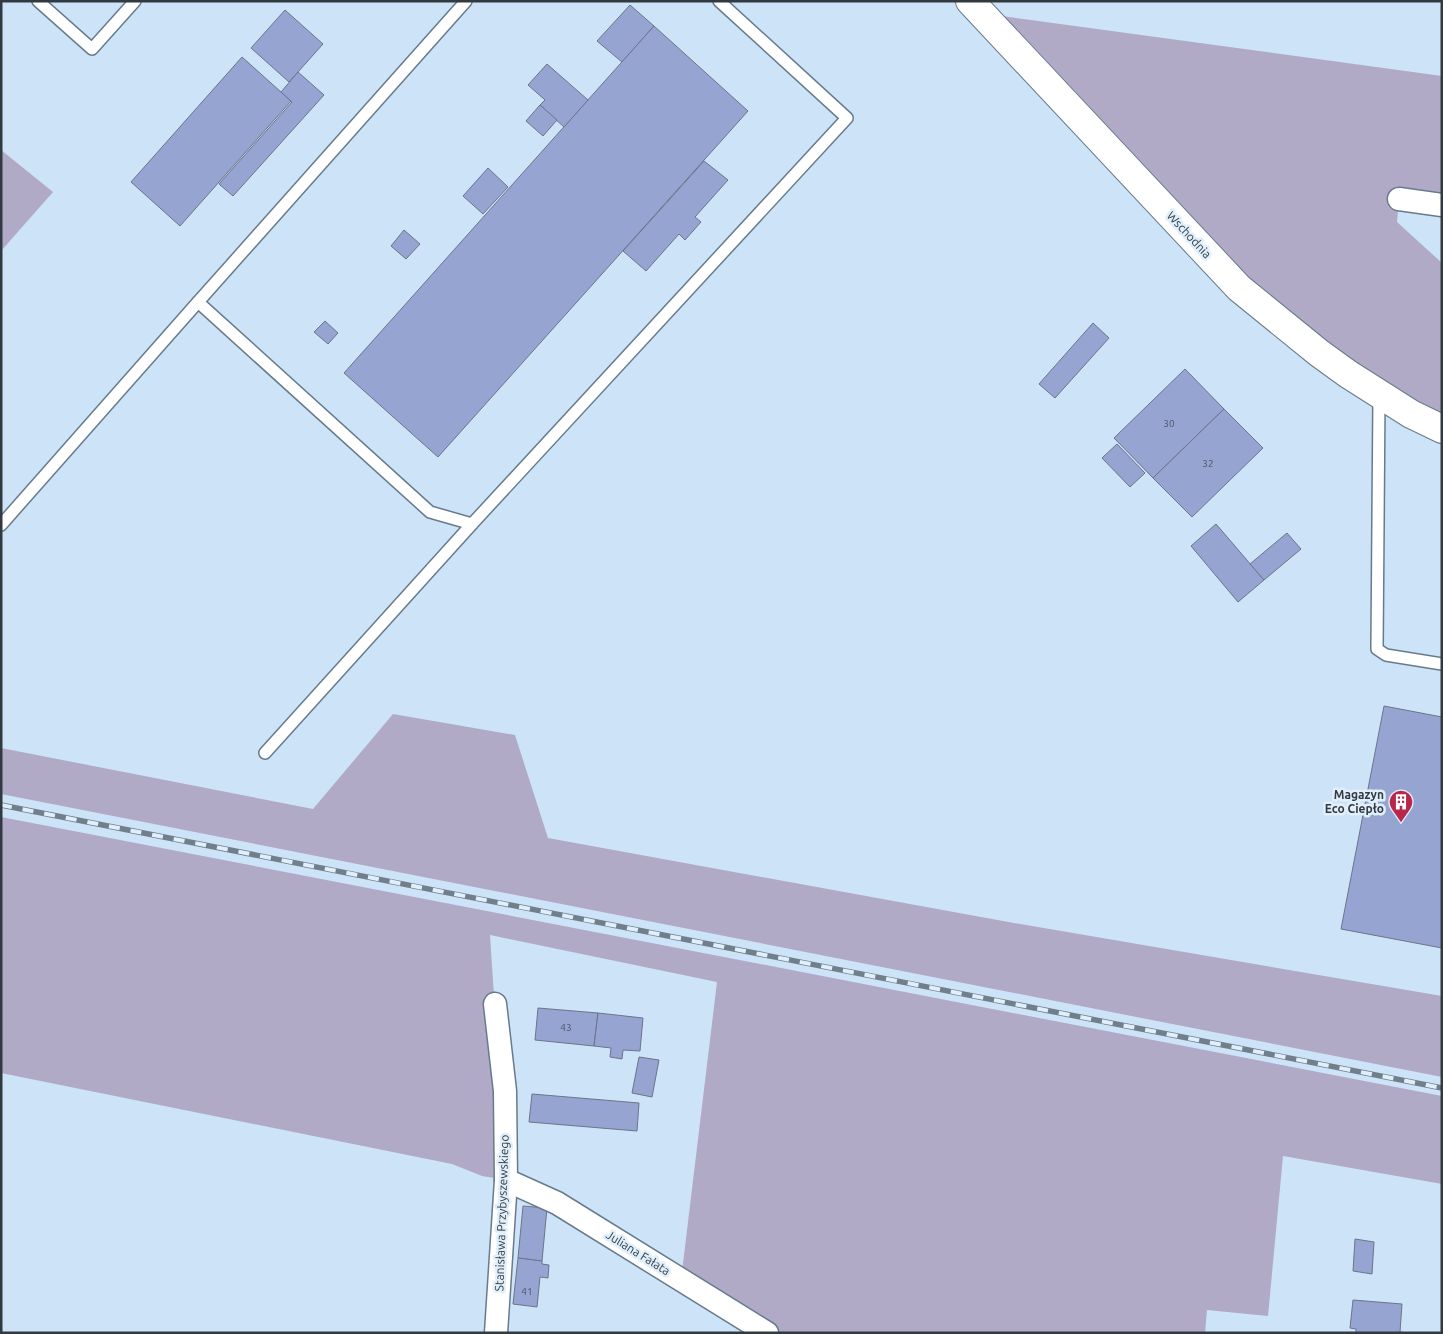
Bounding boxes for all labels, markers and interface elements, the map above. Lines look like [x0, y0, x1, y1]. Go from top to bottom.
street label: Wschodnia [1165, 209, 1214, 261]
house number: 30 [1163, 418, 1175, 429]
house number: 32 [1202, 458, 1214, 469]
place label: Magazyn Eco Ciepło [1325, 788, 1384, 815]
building icon: Magazyn Eco Ciepło [1388, 789, 1414, 823]
house number: 43 [560, 1022, 572, 1033]
street label: Stanisława Przybyszewskiego [492, 1134, 511, 1292]
street label: Juliana Fałata [604, 1228, 673, 1277]
house number: 41 [521, 1286, 533, 1297]

